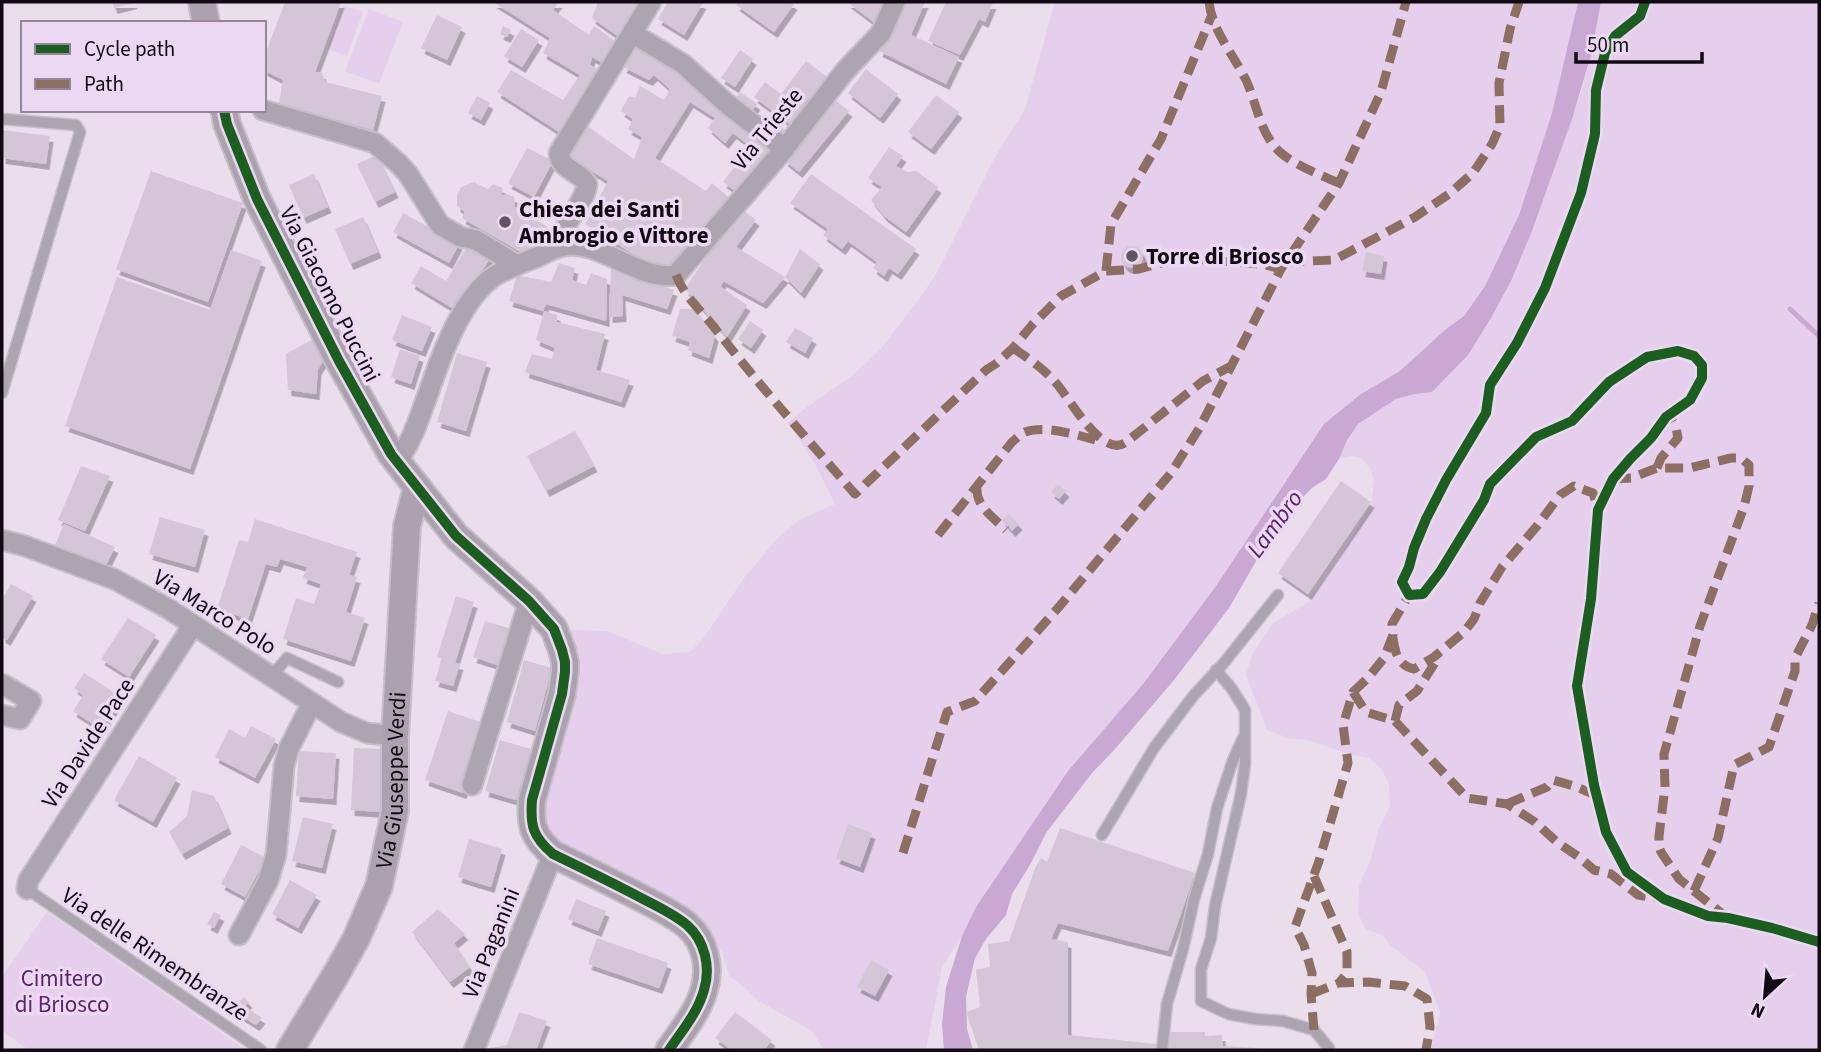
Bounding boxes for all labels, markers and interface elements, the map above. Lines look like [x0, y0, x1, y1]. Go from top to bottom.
legend [21, 21, 266, 112]
scale bar [1576, 21, 1702, 65]
text: 50 m [1587, 30, 1629, 60]
text: Cycle path [84, 34, 175, 64]
text: Path [84, 69, 124, 99]
street label: Via Trieste [723, 81, 811, 177]
place label: Chiesa dei Santi Ambrogio e Vittore [518, 193, 709, 252]
street label: Via Giacomo Puccini [271, 200, 389, 388]
marker: Chiesa dei Santi Ambrogio e Vittore [497, 214, 513, 230]
place label: Torre di Briosco [1146, 240, 1304, 273]
marker: Torre di Briosco [1124, 248, 1140, 264]
water label: Lambro [1239, 483, 1311, 565]
street label: Via Marco Polo [147, 561, 283, 663]
street label: Via Davide Pace [33, 671, 143, 815]
street label: Via Giuseppe Verdi [367, 691, 414, 872]
street label: Via delle Rimembranze [55, 879, 255, 1029]
street label: Via Paganini [454, 883, 528, 1003]
north arrow [1730, 961, 1800, 1031]
park label: Cimitero di Briosco [15, 962, 109, 1021]
text: N [1747, 995, 1770, 1025]

